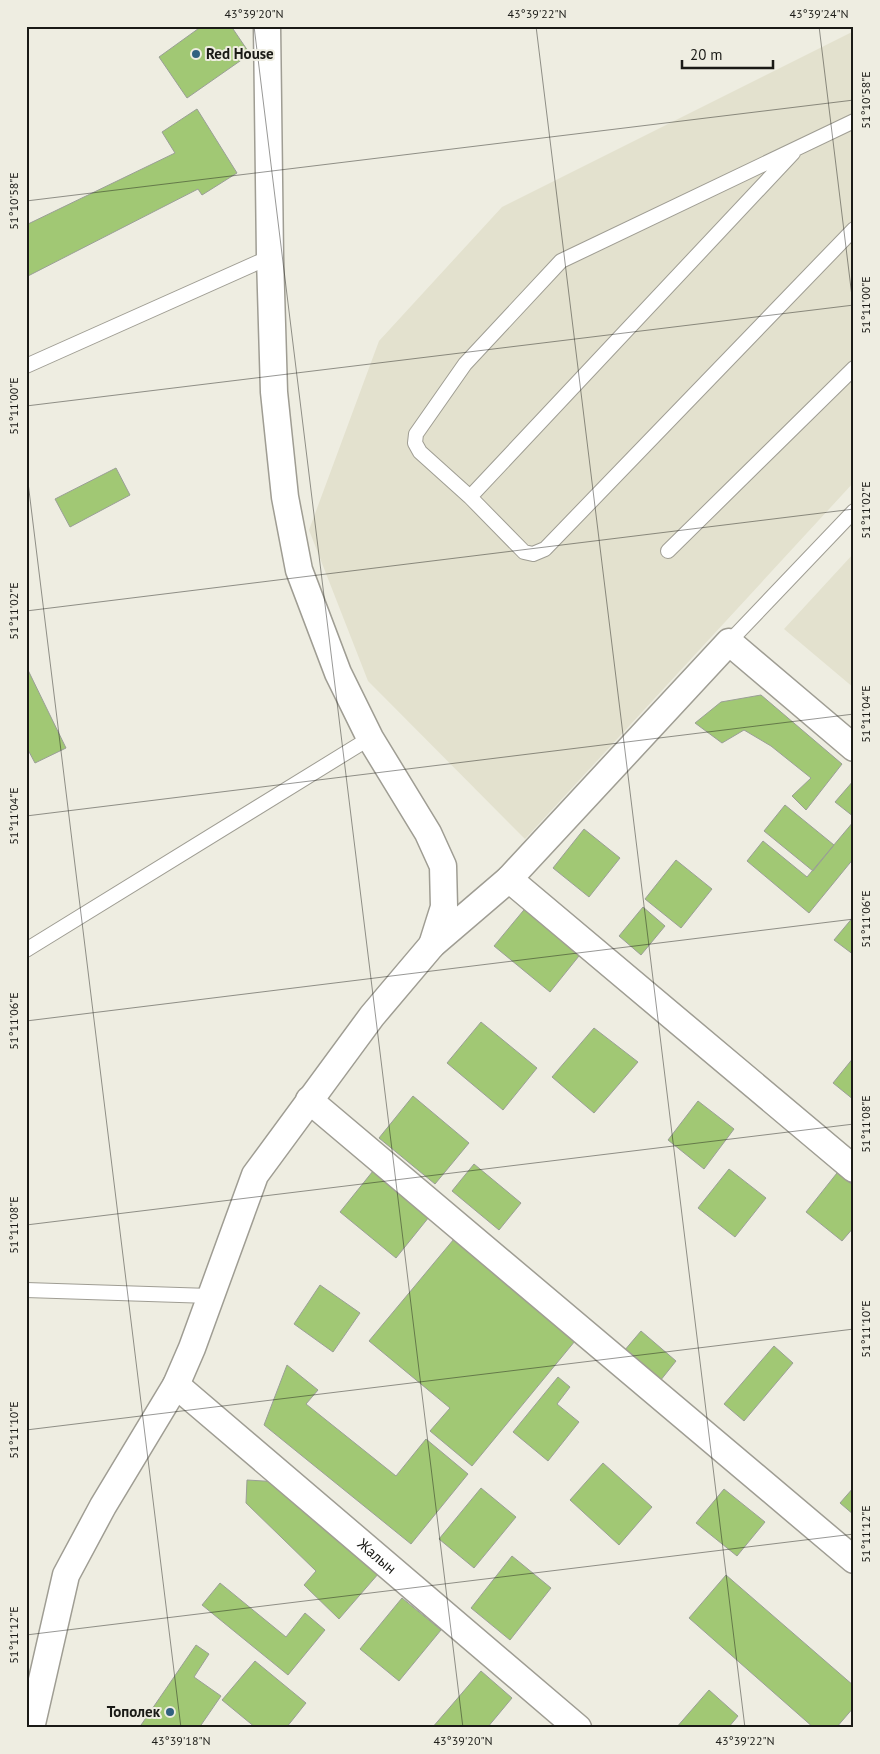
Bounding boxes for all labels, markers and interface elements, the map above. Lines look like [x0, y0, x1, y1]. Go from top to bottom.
text: 43°39'20"N [224, 6, 284, 21]
text: 43°39'22"N [507, 6, 567, 21]
text: 43°39'24"N [789, 6, 849, 21]
scale bar [682, 38, 774, 70]
place label: Red House [206, 44, 274, 63]
text: 20 m [690, 45, 723, 64]
marker: Red House [190, 48, 202, 60]
text: 51°10'58"E [858, 71, 873, 129]
text: 51°10'58"E [6, 172, 21, 230]
text: 51°11'00"E [858, 276, 873, 334]
text: 51°11'00"E [6, 377, 21, 435]
text: 51°11'02"E [858, 481, 873, 539]
text: 51°11'02"E [6, 582, 21, 640]
text: 51°11'04"E [858, 685, 873, 743]
text: 51°11'04"E [6, 787, 21, 845]
text: 51°11'06"E [858, 890, 873, 948]
text: 51°11'06"E [6, 992, 21, 1050]
text: 51°11'08"E [858, 1095, 873, 1153]
text: 51°11'08"E [6, 1196, 21, 1254]
text: 51°11'10"E [858, 1300, 873, 1358]
text: 51°11'10"E [6, 1401, 21, 1459]
text: 51°11'12"E [858, 1505, 873, 1563]
street label: Жалын [353, 1533, 400, 1578]
text: 51°11'12"E [6, 1606, 21, 1664]
place label: Тополек [107, 1702, 161, 1721]
marker: Тополек [164, 1706, 176, 1718]
text: 43°39'18"N [151, 1733, 211, 1748]
text: 43°39'20"N [433, 1733, 493, 1748]
text: 43°39'22"N [715, 1733, 775, 1748]

